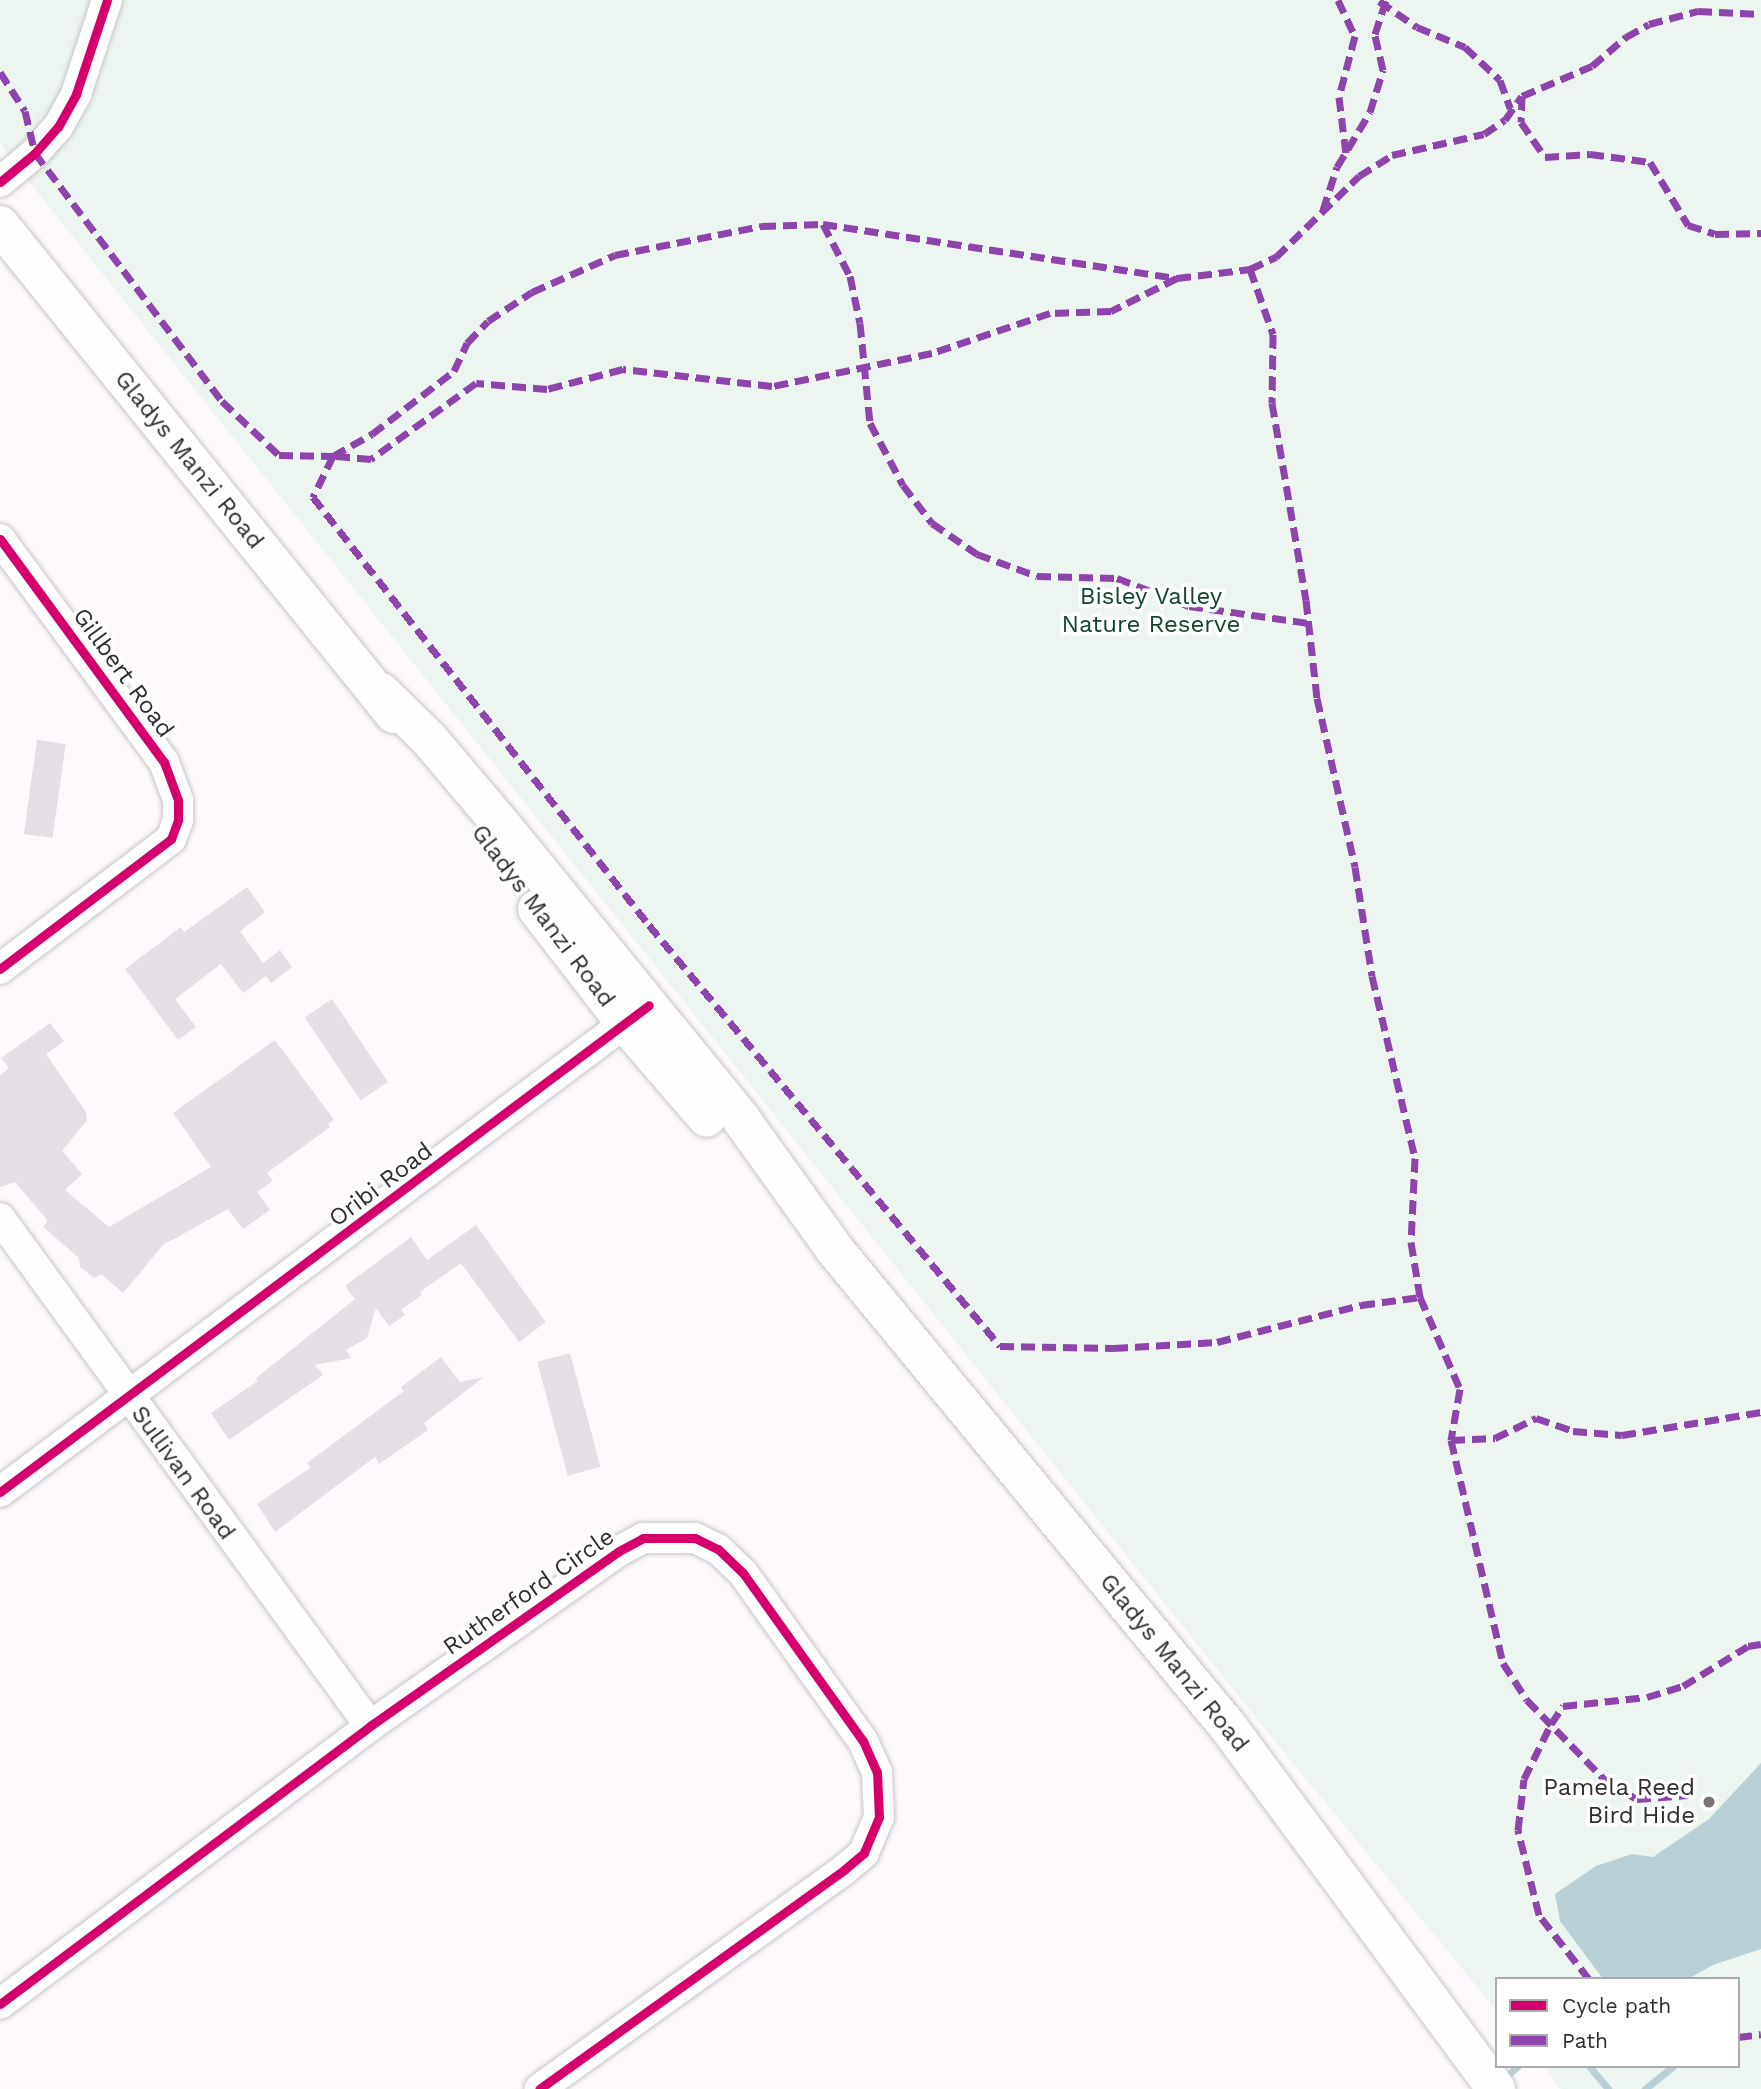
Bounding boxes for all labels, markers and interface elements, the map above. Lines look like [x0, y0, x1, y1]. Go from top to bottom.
street label: Gladys Manzi Road [108, 365, 270, 555]
park label: Bisley Valley Nature Reserve [1062, 583, 1240, 639]
street label: Gillbert Road [66, 603, 180, 743]
street label: Gladys Manzi Road [465, 819, 621, 1013]
street label: Oribi Road [324, 1137, 438, 1233]
street label: Sullivan Road [125, 1400, 241, 1546]
street label: Rutherford Circle [438, 1522, 620, 1662]
street label: Gladys Manzi Road [1093, 1568, 1255, 1758]
place label: Pamela Reed Bird Hide [1543, 1774, 1695, 1830]
marker: Pamela Reed Bird Hide [1701, 1794, 1717, 1810]
legend [1495, 1977, 1740, 2068]
text: Cycle path [1562, 1993, 1671, 2018]
text: Path [1562, 2028, 1608, 2053]

